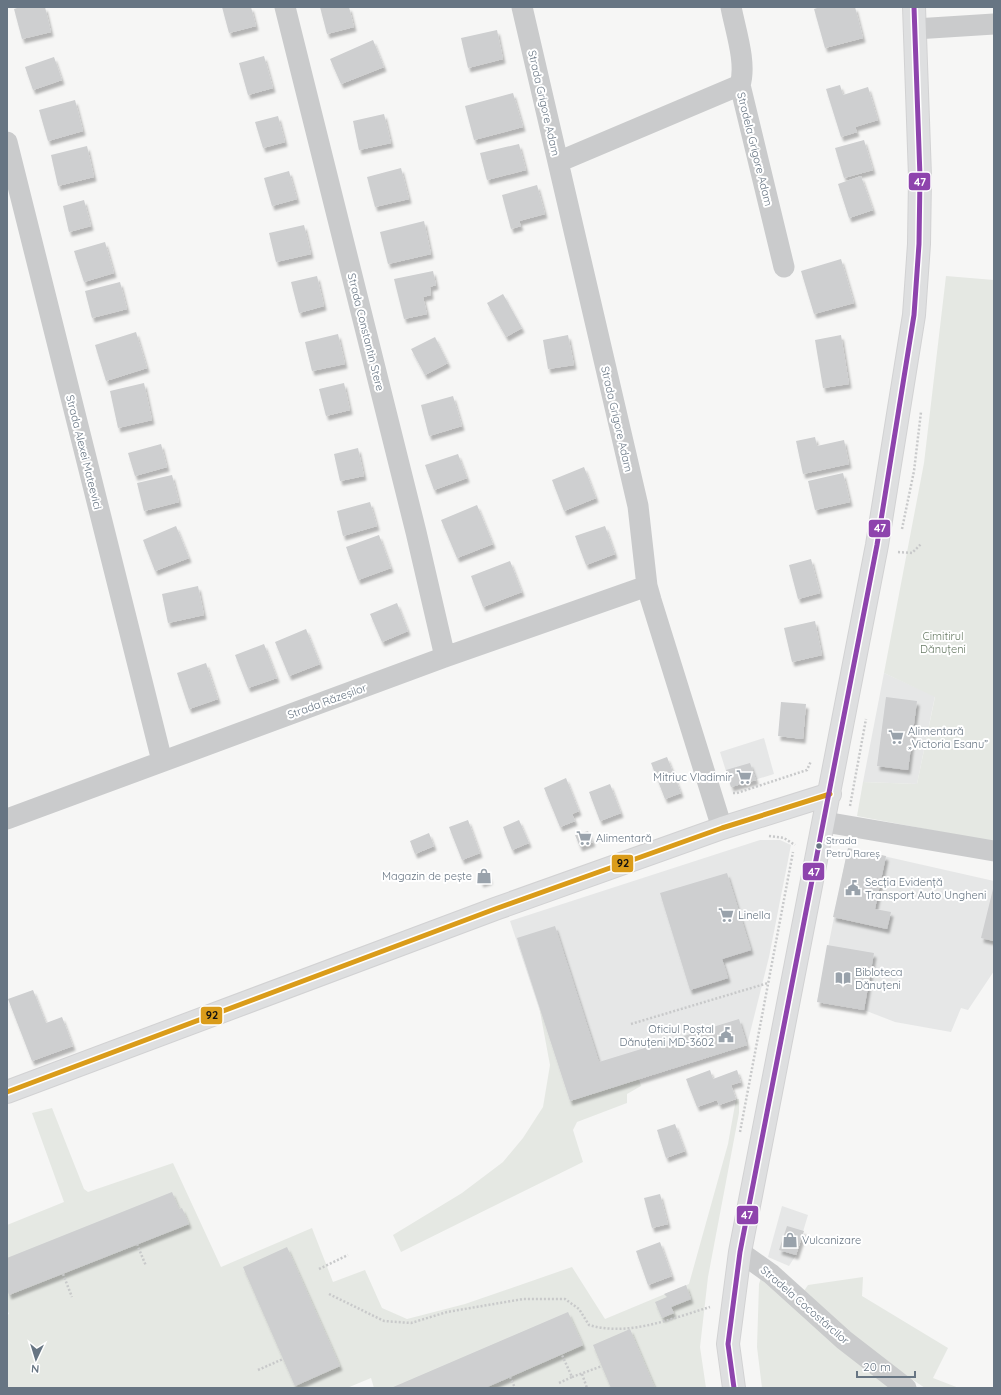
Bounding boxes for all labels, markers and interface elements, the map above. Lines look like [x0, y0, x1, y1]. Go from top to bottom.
street label: Strada Grigore Adam [525, 49, 563, 157]
street label: Stradela Grigore Adam [734, 91, 776, 207]
line badge: 47 [908, 172, 931, 191]
text: 47 [914, 175, 926, 189]
street label: Strada Constantin Stere [345, 272, 387, 392]
street label: Strada Grigore Adam [598, 365, 636, 473]
street label: Strada Alexei Mateevici [63, 393, 105, 511]
line badge: 47 [868, 519, 891, 538]
text: 47 [874, 521, 886, 535]
park label: Cimitirul Dănuțeni [920, 629, 966, 656]
street label: Strada Răzeşilor [285, 680, 369, 722]
place label: Alimentară „Victoria Esanu” [908, 724, 988, 751]
supermarket icon: Alimentară „Victoria Esanu” [887, 728, 905, 746]
supermarket icon: Mitriuc Vladimir [735, 768, 753, 786]
place label: Mitriuc Vladimir [653, 770, 733, 784]
supermarket icon: Alimentară [575, 829, 593, 847]
place label: Alimentară [596, 831, 652, 845]
place label: Strada Petru Rareș [826, 834, 880, 860]
marker: Strada Petru Rareș [814, 841, 824, 851]
line badge: 92 [611, 854, 634, 873]
text: 92 [617, 856, 629, 870]
line badge: 47 [802, 862, 825, 881]
text: 47 [808, 865, 820, 879]
shop icon: Magazin de pește [475, 867, 493, 885]
place label: Magazin de pește [382, 869, 472, 883]
place label: Secția Evidență Transport Auto Ungheni [865, 875, 986, 902]
public building icon: Secția Evidență Transport Auto Ungheni [844, 879, 862, 897]
supermarket icon: Linella [717, 906, 735, 924]
place label: Linella [738, 908, 771, 922]
place label: Bibloteca Dănuțeni [855, 965, 903, 992]
library icon: Bibloteca Dănuțeni [834, 969, 852, 987]
line badge: 92 [200, 1006, 223, 1025]
text: 92 [206, 1008, 218, 1022]
place label: Oficiul Poștal Dănuțeni MD-3602 [620, 1022, 714, 1049]
public building icon: Oficiul Poștal Dănuțeni MD-3602 [717, 1026, 735, 1044]
line badge: 47 [736, 1205, 759, 1225]
text: 47 [741, 1208, 753, 1222]
shop icon: Vulcanizare [781, 1231, 799, 1249]
place label: Vulcanizare [802, 1233, 861, 1247]
street label: Stradela Cocostârcilor [758, 1263, 853, 1348]
north arrow [16, 1339, 56, 1379]
scale bar [857, 1353, 915, 1379]
text: 20 m [863, 1359, 891, 1374]
text: N [31, 1362, 40, 1376]

